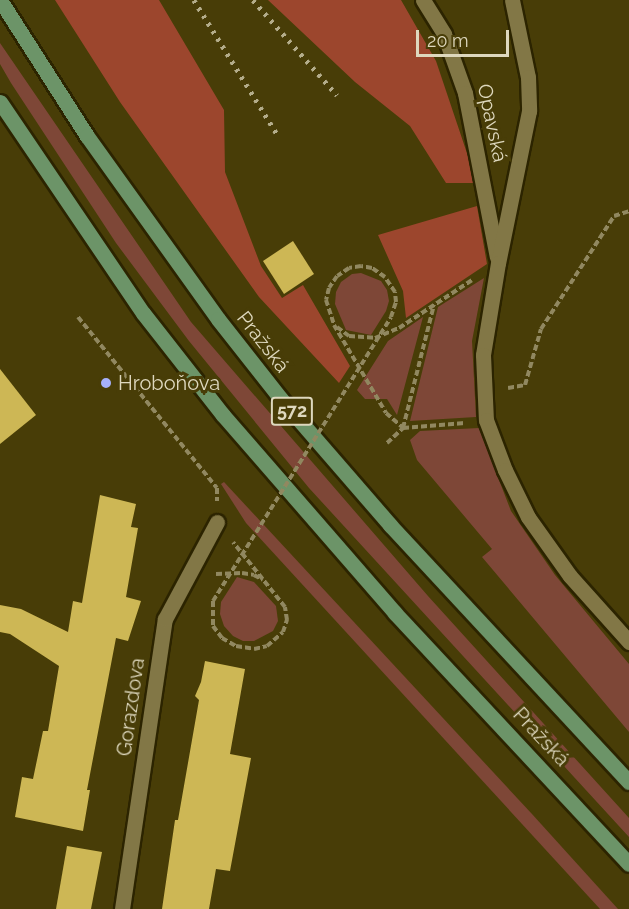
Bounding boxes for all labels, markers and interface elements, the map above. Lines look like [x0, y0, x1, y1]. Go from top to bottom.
scale bar [419, 18, 512, 56]
text: 20 m [427, 30, 469, 51]
street label: Opavská [472, 82, 512, 164]
street label: Pražská [232, 307, 294, 377]
place label: Hroboňova [118, 371, 220, 395]
marker: Hroboňova [99, 376, 113, 390]
road number: 572 [270, 396, 314, 426]
street label: Gorazdova [112, 656, 150, 758]
street label: Pražská [508, 703, 574, 771]

